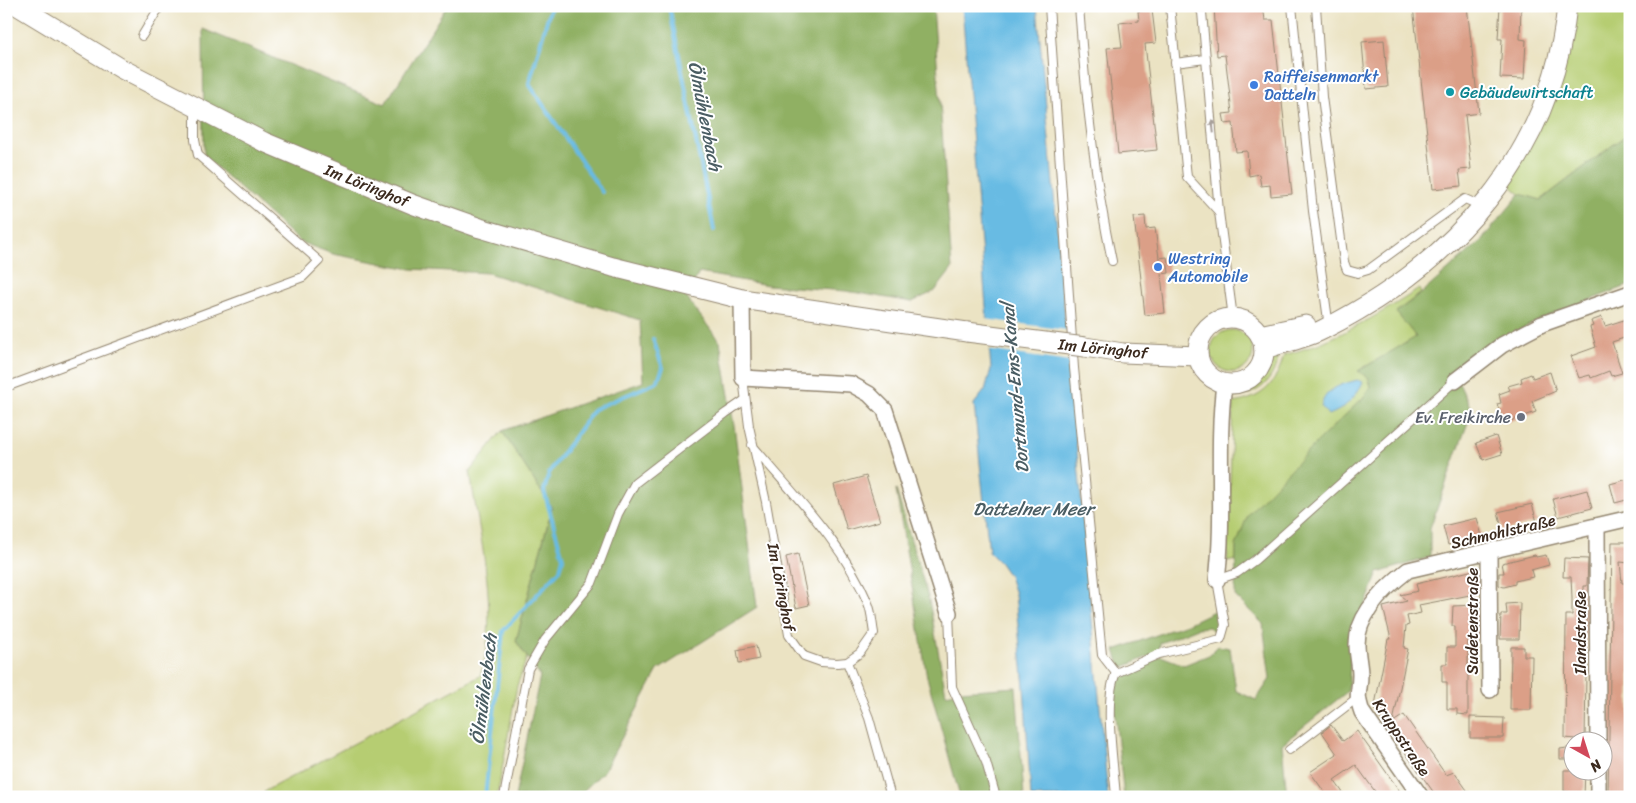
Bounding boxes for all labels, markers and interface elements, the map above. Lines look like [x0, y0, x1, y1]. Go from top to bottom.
water label: Ölmühlenbach [679, 59, 732, 175]
place label: Raiffeisenmarkt Datteln [1264, 62, 1379, 109]
place label: Gebäudewirtschaft [1460, 78, 1594, 107]
marker: Raiffeisenmarkt Datteln [1248, 79, 1260, 91]
marker: Gebäudewirtschaft [1444, 86, 1456, 98]
one-way arrow [1209, 117, 1217, 133]
street label: Im Löringhof [319, 155, 416, 216]
place label: Westring Automobile [1167, 244, 1248, 291]
marker: Westring Automobile [1152, 261, 1164, 273]
water label: Dortmund-Ems-Kanal [991, 298, 1038, 474]
street label: Im Löringhof [1056, 329, 1151, 368]
place label: Ev. Freikirche [1415, 403, 1511, 432]
marker: Ev. Freikirche [1515, 411, 1527, 423]
water label: Dattelner Meer [973, 493, 1097, 525]
street label: Schmohlstraße [1448, 505, 1559, 558]
street label: Im Löringhof [759, 539, 805, 636]
street label: Sudetenstraße [1458, 568, 1487, 674]
street label: Ilandstraße [1566, 591, 1595, 676]
water label: Ölmühlenbach [461, 630, 507, 746]
street label: Kruppstraße [1365, 692, 1439, 783]
north arrow [1564, 730, 1614, 780]
text: N [1584, 752, 1608, 779]

